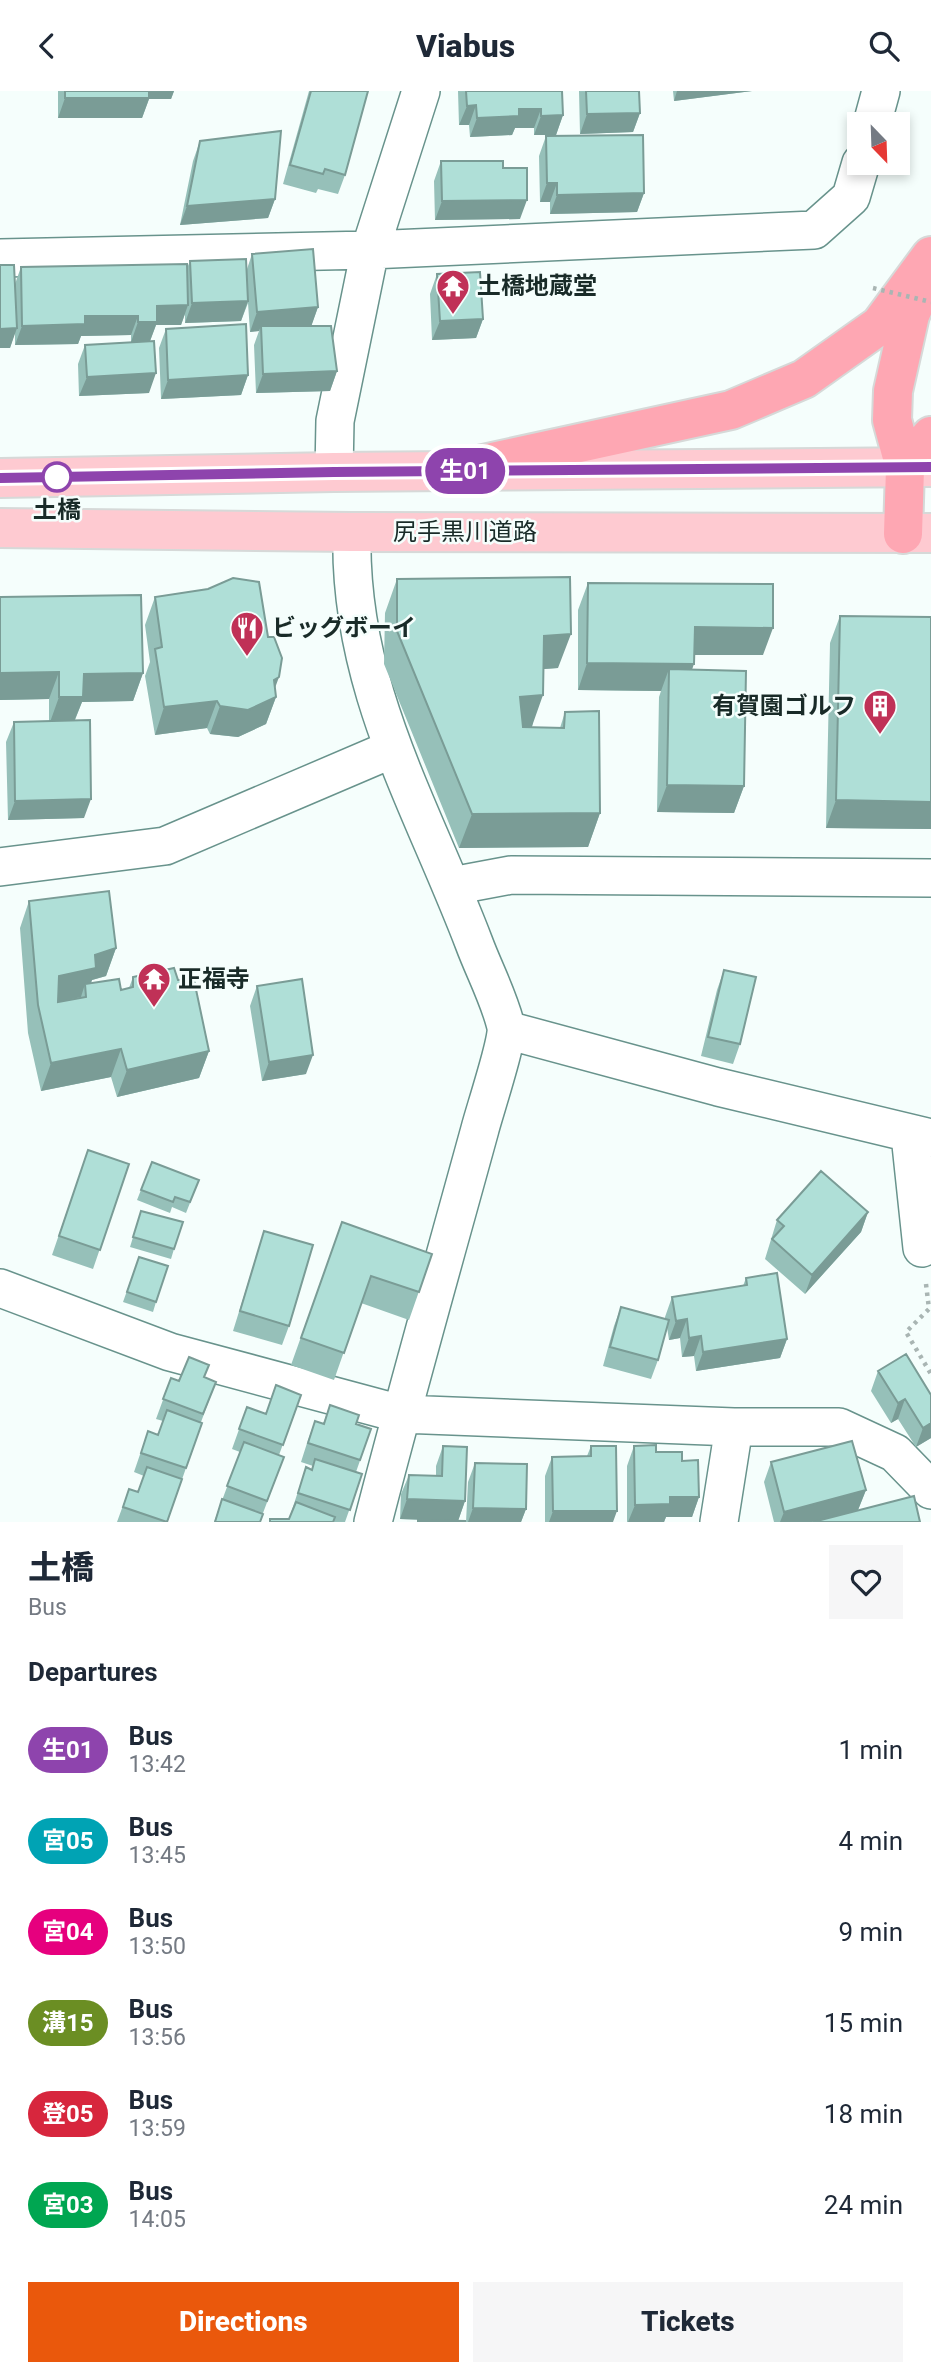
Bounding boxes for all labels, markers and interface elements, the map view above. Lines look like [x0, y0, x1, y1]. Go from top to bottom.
icon: back [28, 27, 66, 65]
text: Viabus [416, 27, 515, 65]
icon: search [865, 27, 903, 65]
north arrow [847, 112, 910, 175]
map controls [847, 112, 910, 175]
temple icon: 土橋地蔵堂 [434, 267, 472, 316]
place label: 土橋地蔵堂 [477, 272, 597, 300]
line badge: 生01 [425, 448, 505, 494]
text: 生01 [439, 457, 491, 485]
marker: 土橋 [42, 462, 72, 492]
place label: 土橋 [33, 496, 81, 524]
street label: 尻手黒川道路 [393, 518, 537, 546]
restaurant icon: ビッグボーイ [228, 609, 266, 658]
place label: ビッグボーイ [272, 614, 416, 642]
building icon: 有賀園ゴルフ [861, 687, 899, 736]
place label: 有賀園ゴルフ [712, 692, 856, 720]
temple icon: 正福寺 [135, 960, 173, 1009]
place label: 正福寺 [178, 965, 250, 993]
button: heart [829, 1545, 903, 1619]
text: 土橋 [28, 1548, 94, 1587]
text: Bus [28, 1594, 67, 1621]
text: Departures [28, 1657, 158, 1687]
text: Bus [129, 1721, 173, 1751]
text: 1 min [838, 1735, 903, 1765]
text: 生01 [42, 1736, 94, 1764]
text: 13:42 [129, 1751, 186, 1778]
text: Bus [129, 1812, 173, 1842]
text: 4 min [838, 1826, 903, 1856]
text: 宮05 [42, 1827, 94, 1855]
text: 13:45 [129, 1842, 186, 1869]
text: Bus [129, 1903, 173, 1933]
text: 9 min [838, 1917, 903, 1947]
text: 宮04 [42, 1918, 94, 1946]
text: 13:50 [129, 1933, 186, 1960]
text: Bus [129, 1994, 173, 2024]
text: 15 min [824, 2008, 903, 2038]
text: 溝15 [42, 2009, 94, 2037]
text: 13:56 [129, 2024, 186, 2051]
text: Bus [129, 2085, 173, 2115]
text: 18 min [824, 2099, 903, 2129]
text: 登05 [42, 2100, 94, 2128]
text: 13:59 [129, 2115, 186, 2142]
text: Bus [129, 2176, 173, 2206]
text: 24 min [824, 2190, 903, 2220]
text: 宮03 [42, 2191, 94, 2219]
text: 14:05 [129, 2206, 186, 2233]
button: Directions [28, 2282, 459, 2362]
button: Tickets [473, 2282, 903, 2362]

